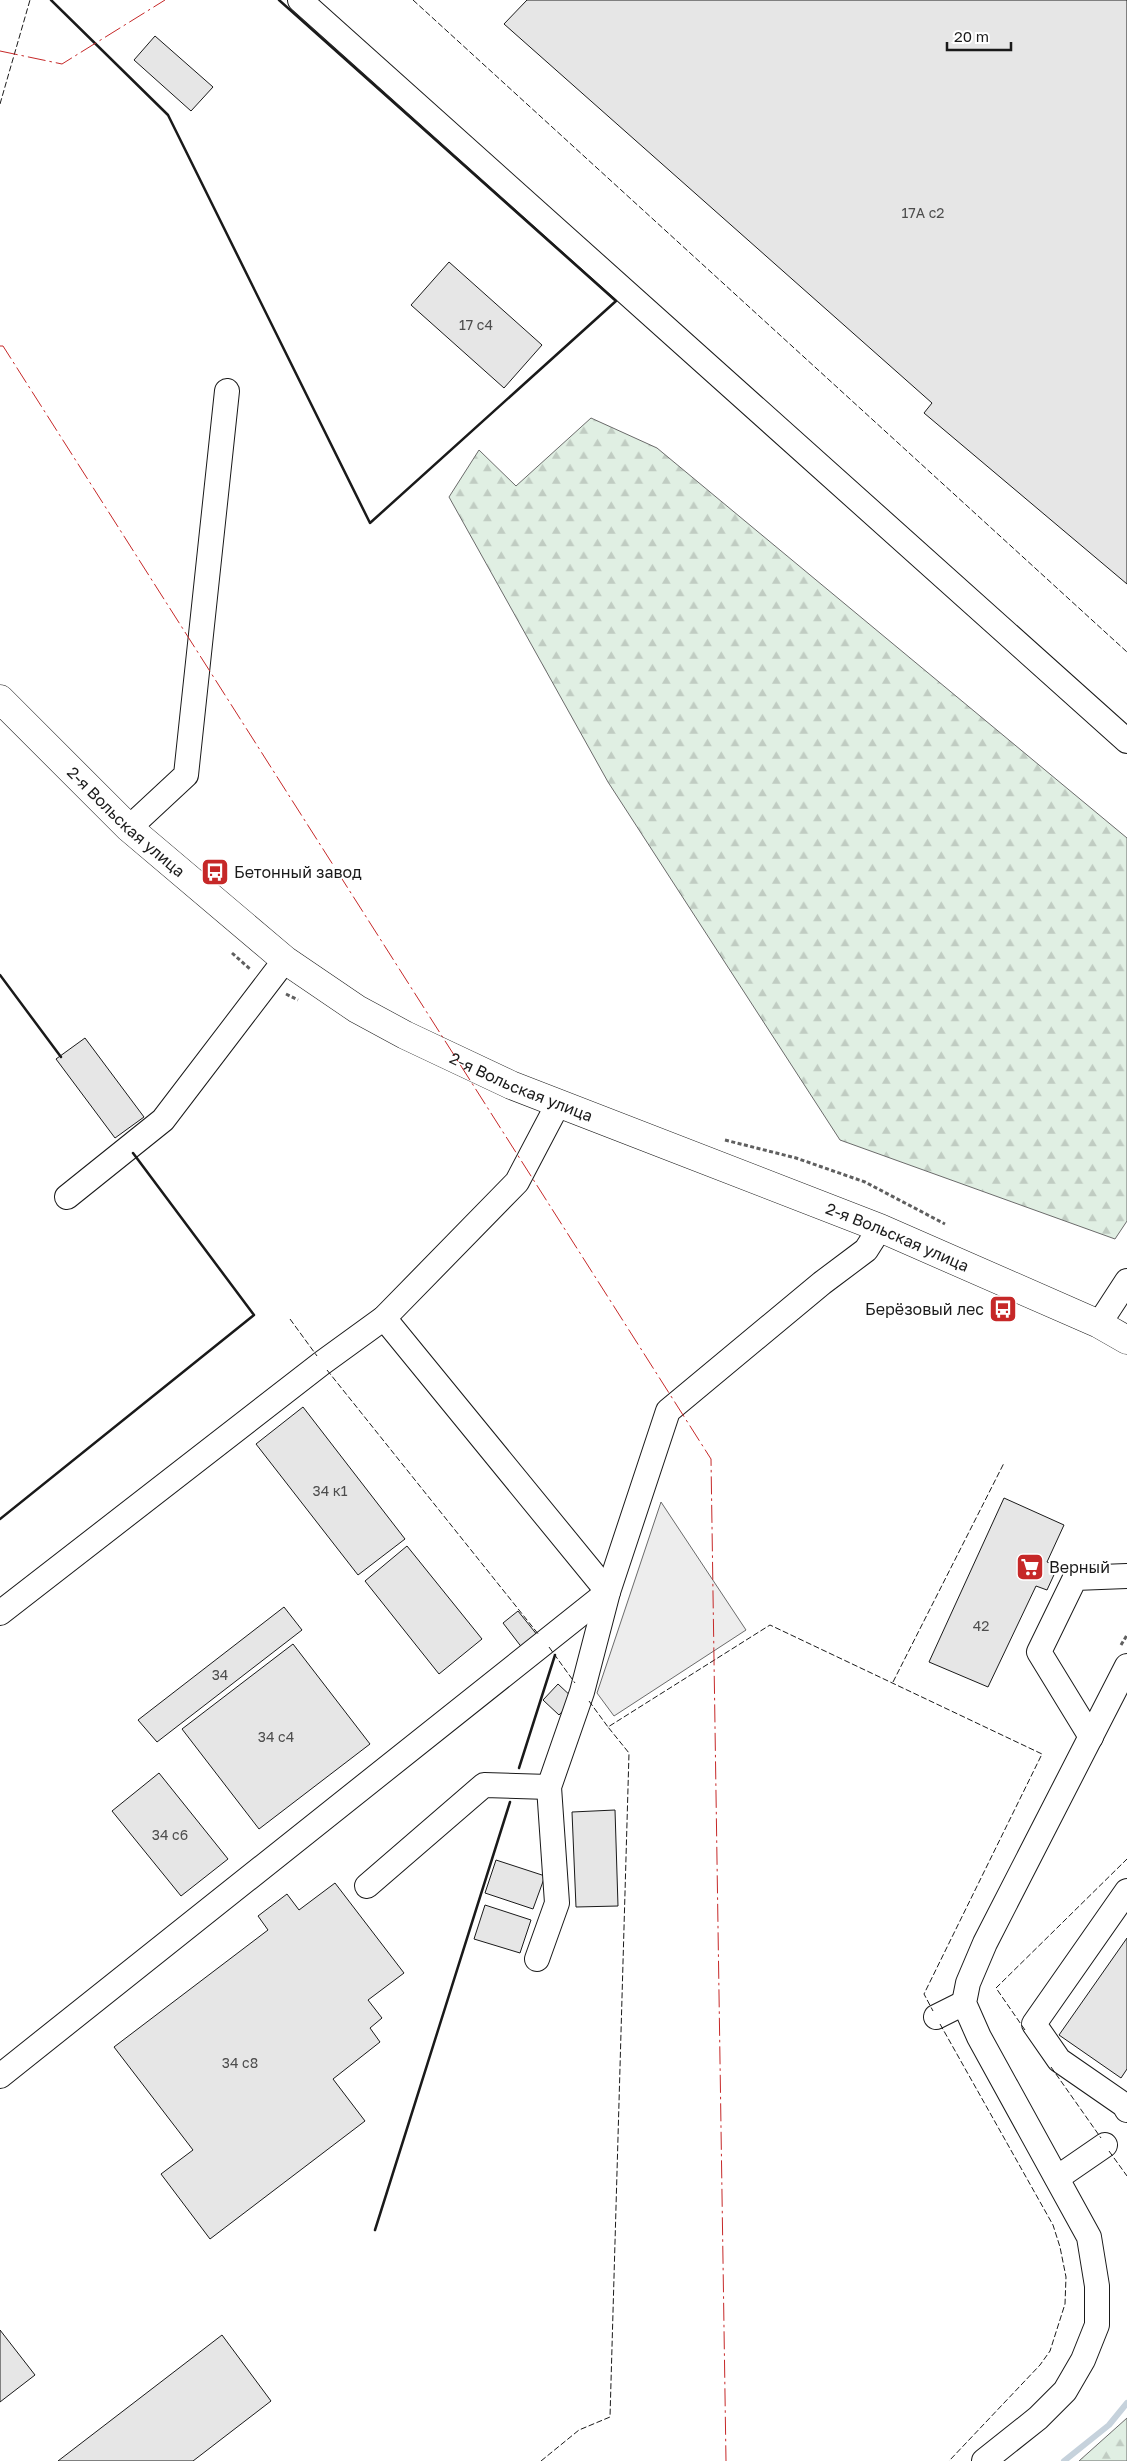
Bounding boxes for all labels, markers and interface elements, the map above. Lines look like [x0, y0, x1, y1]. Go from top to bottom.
scale bar [947, 20, 1011, 52]
text: 20 m [954, 27, 989, 45]
house number: 17А с2 [902, 204, 944, 221]
house number: 17 с4 [459, 316, 493, 333]
street label: 2-я Вольская улица [63, 762, 189, 881]
bus stop icon: Бетонный завод [200, 857, 230, 887]
place label: Бетонный завод [234, 862, 362, 882]
street label: 2-я Вольская улица [447, 1048, 596, 1126]
street label: 2-я Вольская улица [823, 1198, 972, 1276]
bus stop icon: Берёзовый лес [988, 1294, 1018, 1324]
place label: Берёзовый лес [865, 1299, 984, 1319]
house number: 34 к1 [312, 1482, 348, 1499]
supermarket icon: Верный [1015, 1552, 1045, 1582]
place label: Верный [1049, 1557, 1110, 1577]
house number: 42 [973, 1617, 989, 1634]
house number: 34 [212, 1666, 228, 1683]
house number: 34 с4 [258, 1728, 294, 1745]
house number: 34 с6 [152, 1826, 188, 1843]
house number: 34 с8 [222, 2054, 258, 2071]

